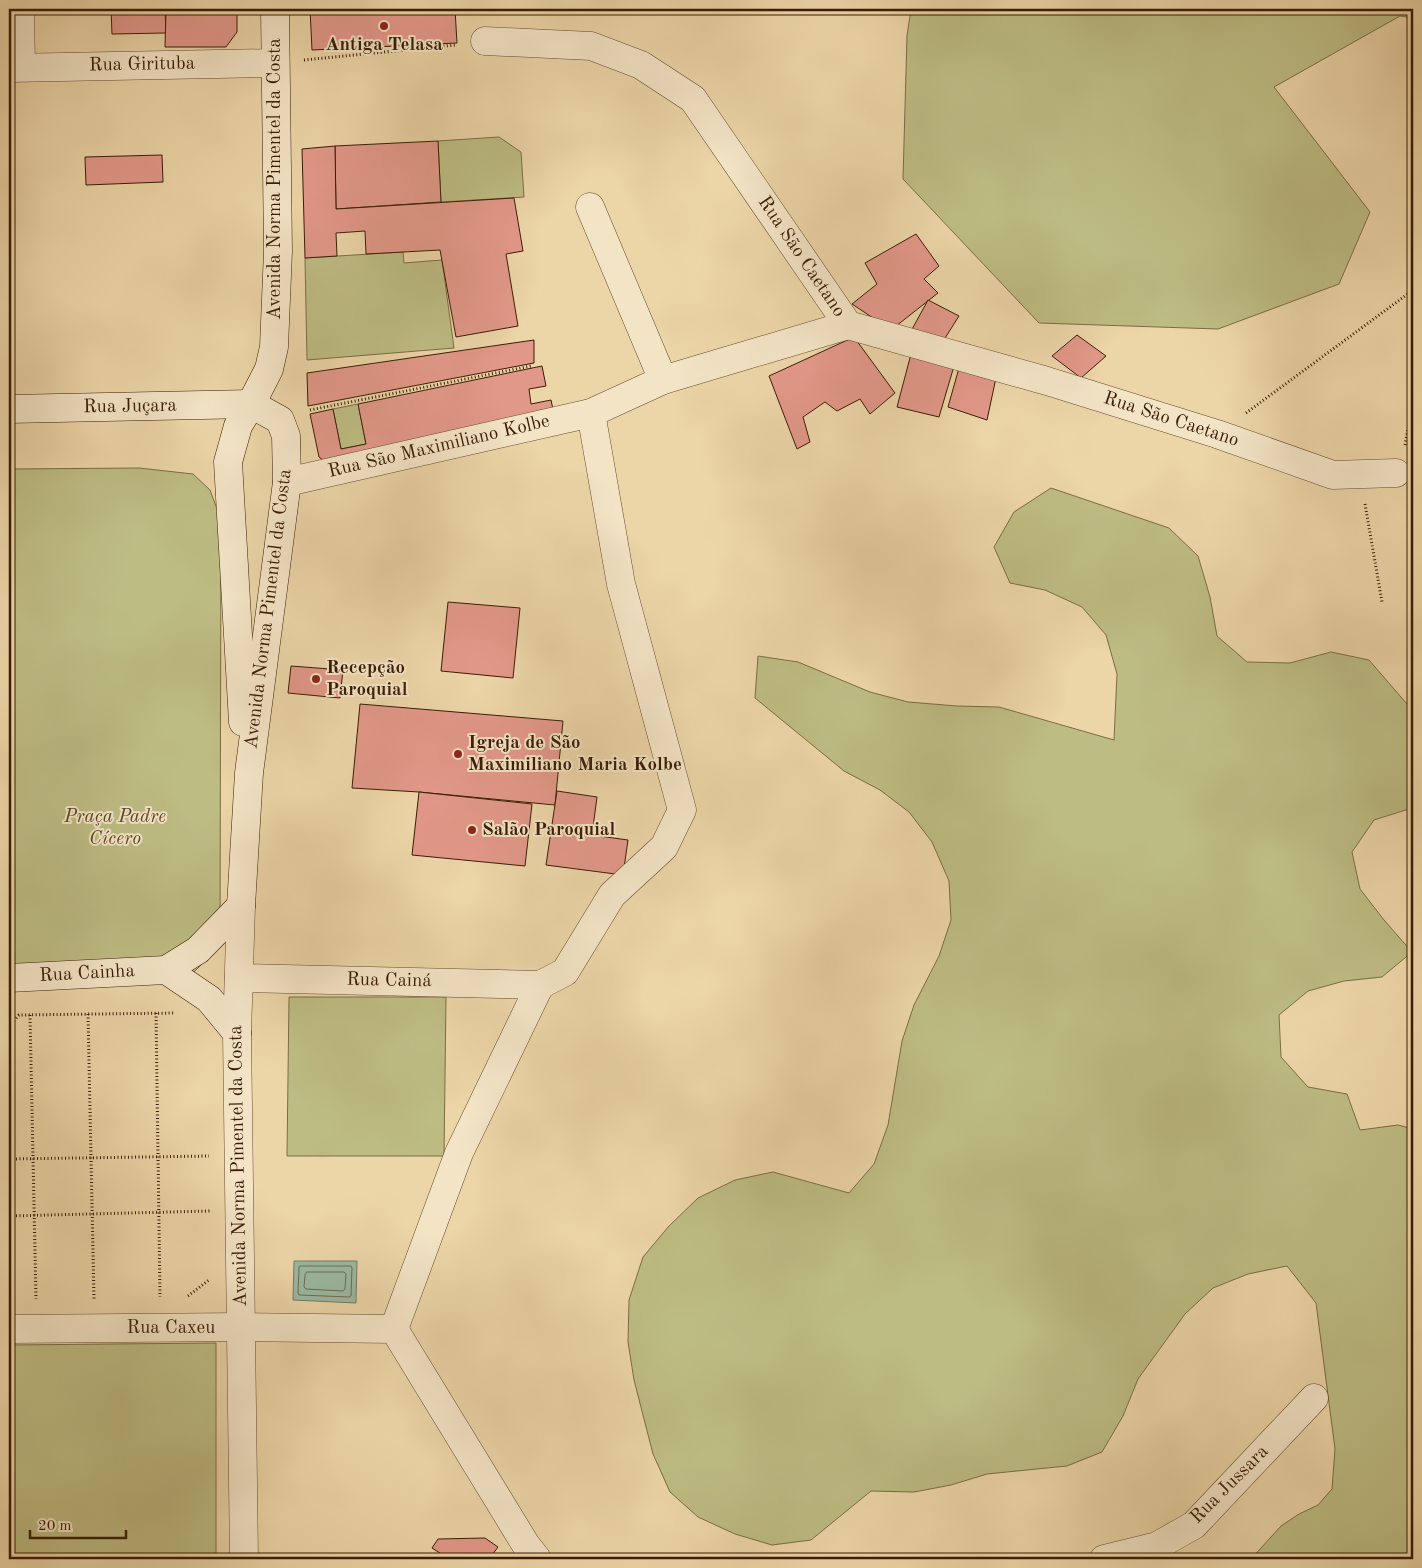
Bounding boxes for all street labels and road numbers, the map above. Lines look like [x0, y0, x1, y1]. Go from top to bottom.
street label: Avenida Norma Pimentel da Costa [266, 37, 285, 320]
street label: Rua Girituba [89, 55, 196, 75]
street label: Rua São Caetano [754, 193, 848, 321]
street label: Rua São Caetano [1101, 389, 1241, 451]
street label: Rua Juçara [83, 397, 178, 417]
street label: Rua São Maximiliano Kolbe [326, 412, 552, 482]
street label: Avenida Norma Pimentel da Costa [242, 467, 296, 750]
street label: Rua Cainha [39, 962, 136, 986]
street label: Rua Cainá [346, 971, 432, 991]
street label: Avenida Norma Pimentel da Costa [227, 1024, 251, 1307]
street label: Rua Caxeu [127, 1319, 215, 1338]
street label: Rua Jussara [1187, 1442, 1273, 1528]

